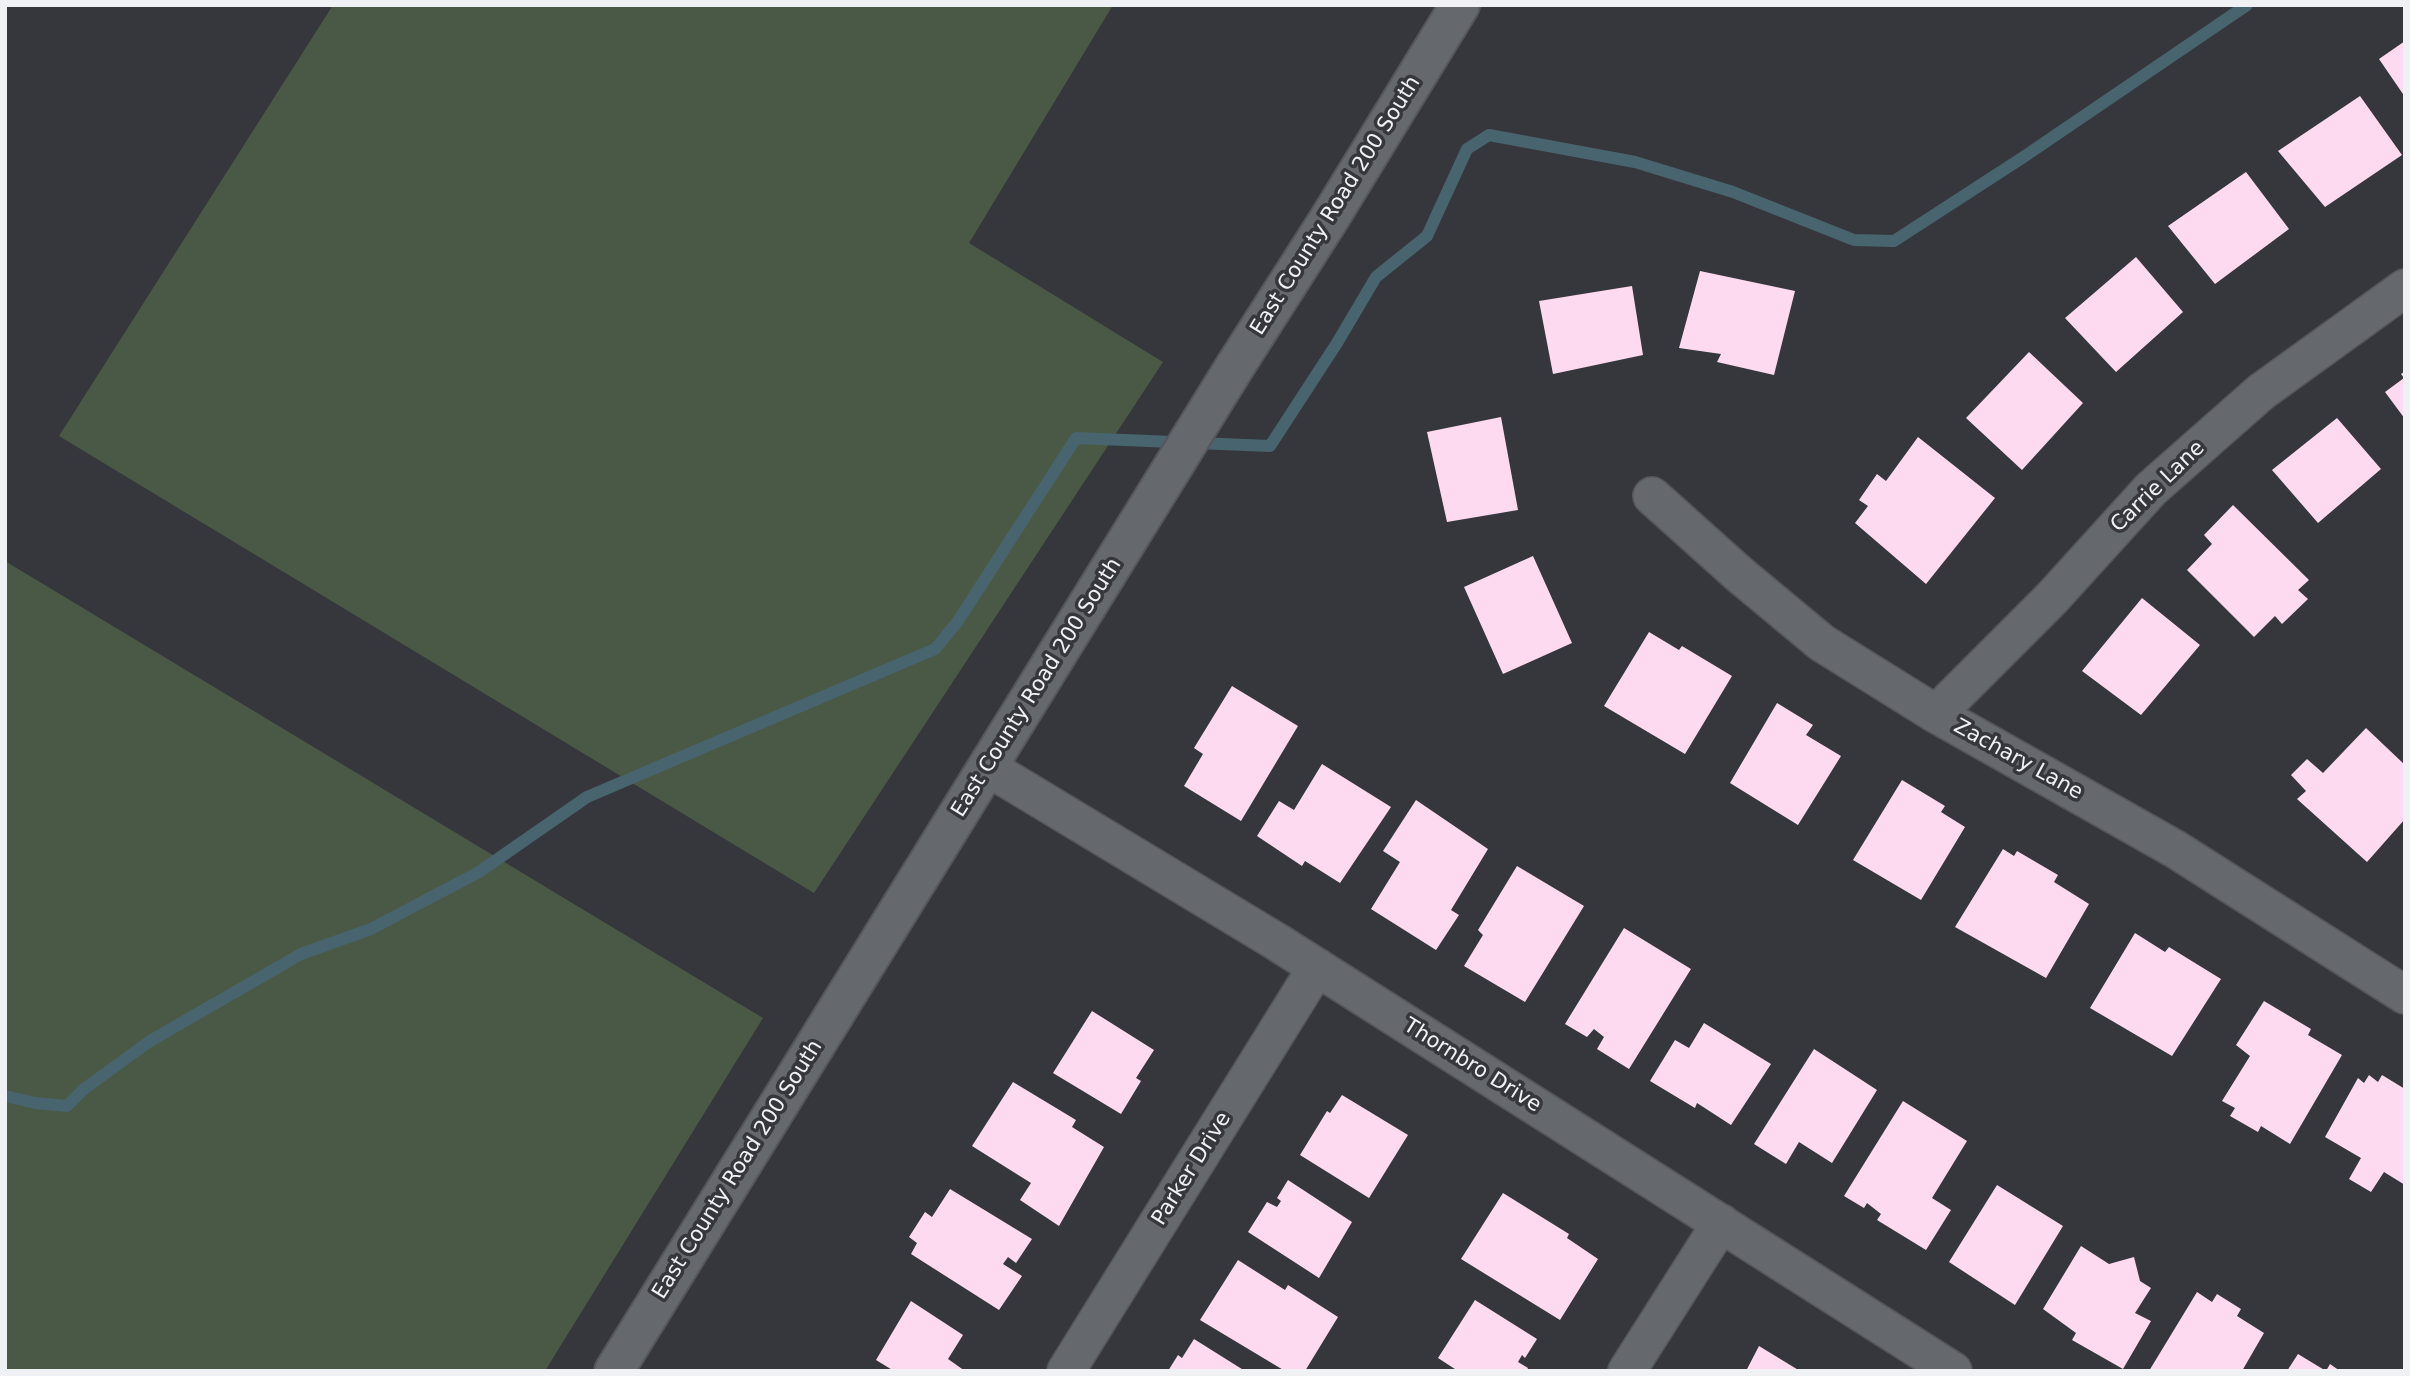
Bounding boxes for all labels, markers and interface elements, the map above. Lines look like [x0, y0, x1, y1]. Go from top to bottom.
street label: East County Road 200 South [1246, 72, 1426, 340]
street label: Carrie Lane [2106, 436, 2210, 538]
street label: East County Road 200 South [947, 554, 1127, 822]
street label: Zachary Lane [1949, 714, 2087, 806]
street label: Thornbro Drive [1399, 1014, 1545, 1118]
street label: East County Road 200 South [648, 1036, 828, 1304]
street label: Parker Drive [1147, 1108, 1237, 1230]

